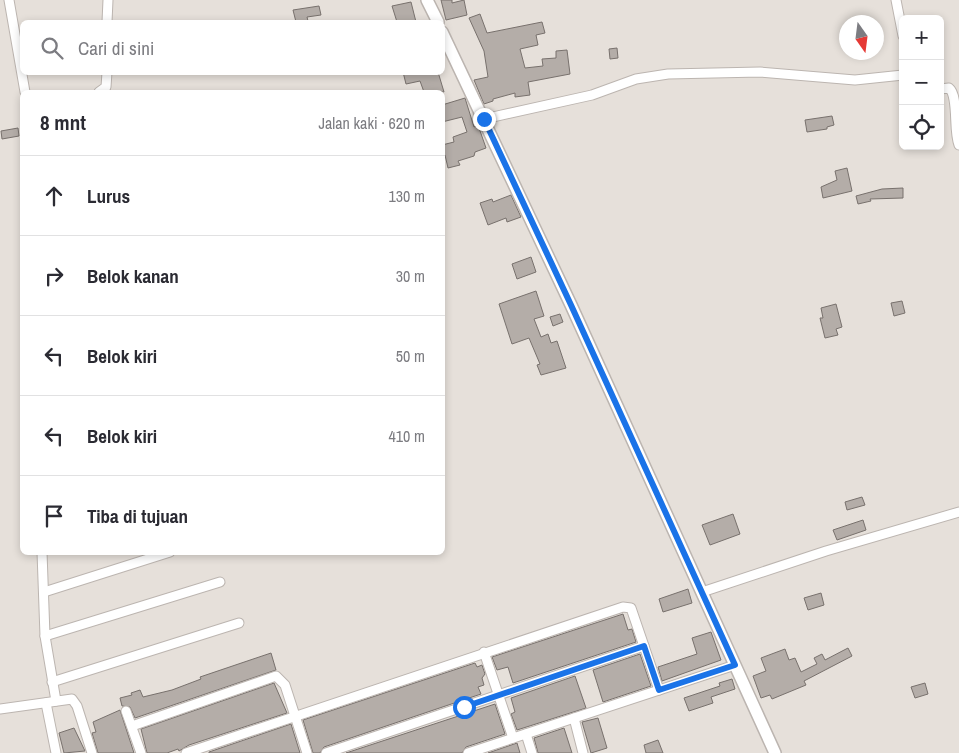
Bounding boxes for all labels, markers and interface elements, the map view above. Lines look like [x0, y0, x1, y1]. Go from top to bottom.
north arrow [839, 15, 884, 60]
map controls [899, 15, 944, 150]
button: + [899, 15, 944, 60]
search box [20, 20, 445, 75]
icon: search [38, 34, 66, 62]
text: Cari di sini [78, 35, 154, 61]
button: − [899, 60, 944, 105]
button: locate [899, 105, 944, 150]
text: 8 mnt [40, 108, 86, 137]
route end [473, 108, 496, 131]
text: Jalan kaki · 620 m [319, 112, 425, 134]
icon: ahead [40, 182, 68, 210]
text: Lurus [87, 183, 130, 209]
text: 130 m [389, 185, 425, 207]
icon: right [40, 262, 68, 290]
text: Belok kanan [87, 263, 179, 289]
text: 30 m [396, 265, 425, 287]
icon: left [40, 342, 68, 370]
text: Belok kiri [87, 343, 157, 369]
text: 50 m [396, 345, 425, 367]
icon: left [40, 422, 68, 450]
text: Belok kiri [87, 423, 157, 449]
text: 410 m [389, 425, 425, 447]
icon: arrive [40, 502, 68, 530]
text: Tiba di tujuan [87, 503, 188, 529]
route start [453, 696, 476, 719]

